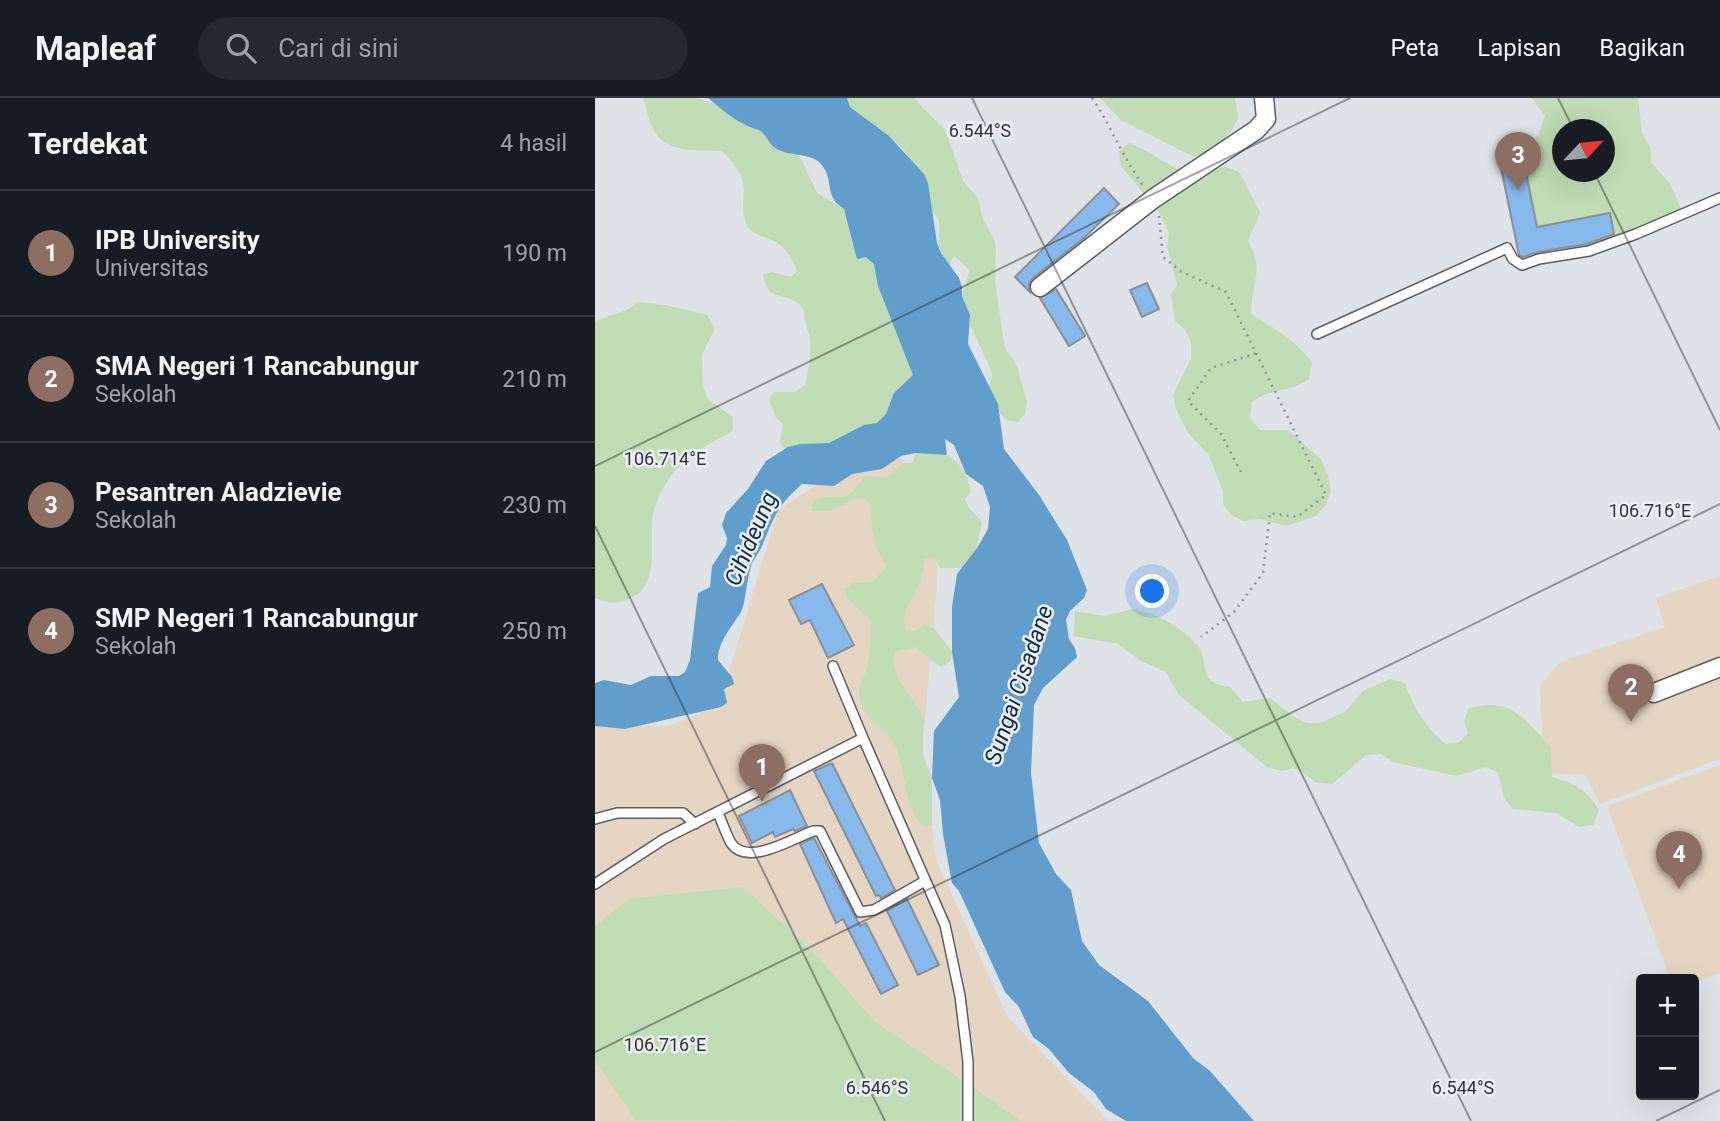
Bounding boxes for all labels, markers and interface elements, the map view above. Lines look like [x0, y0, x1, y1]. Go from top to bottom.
search box [198, 17, 688, 80]
text: Mapleaf [35, 29, 156, 68]
icon: search [222, 29, 260, 67]
text: Cari di sini [278, 33, 399, 63]
text: Peta [1391, 34, 1439, 62]
text: Lapisan [1477, 34, 1561, 62]
text: Bagikan [1599, 34, 1685, 62]
north arrow [1552, 119, 1615, 182]
text: 6.544°S [949, 120, 1012, 141]
text: Terdekat [28, 126, 147, 161]
text: 4 hasil [500, 130, 567, 157]
pin: 3 [1495, 132, 1541, 190]
text: IPB University [95, 225, 260, 255]
text: 1 [44, 240, 58, 267]
text: 190 m [502, 240, 567, 267]
text: Universitas [95, 255, 209, 282]
text: SMA Negeri 1 Rancabungur [95, 351, 419, 381]
text: 2 [44, 366, 58, 393]
text: 210 m [502, 366, 567, 393]
text: Sekolah [95, 381, 176, 408]
text: 106.714°E [624, 448, 706, 469]
text: Pesantren Aladzievie [95, 477, 342, 507]
water label: Cihideung [719, 488, 783, 590]
text: 3 [44, 492, 58, 519]
text: 230 m [502, 492, 567, 519]
text: 106.716°E [1609, 500, 1691, 521]
text: Sekolah [95, 507, 176, 534]
your location [1135, 574, 1169, 608]
water label: Sungai Cisadane [979, 602, 1059, 768]
text: SMP Negeri 1 Rancabungur [95, 603, 418, 633]
text: 4 [44, 618, 58, 645]
text: 250 m [502, 618, 567, 645]
text: Sekolah [95, 633, 176, 660]
pin: 2 [1608, 664, 1654, 722]
pin: 1 [739, 744, 785, 802]
pin: 4 [1656, 831, 1702, 889]
map controls [1636, 974, 1699, 1100]
button: + [1636, 974, 1699, 1037]
text: 106.716°E [624, 1034, 706, 1055]
button: − [1636, 1037, 1699, 1100]
text: 6.546°S [846, 1077, 909, 1098]
text: 6.544°S [1432, 1077, 1495, 1098]

